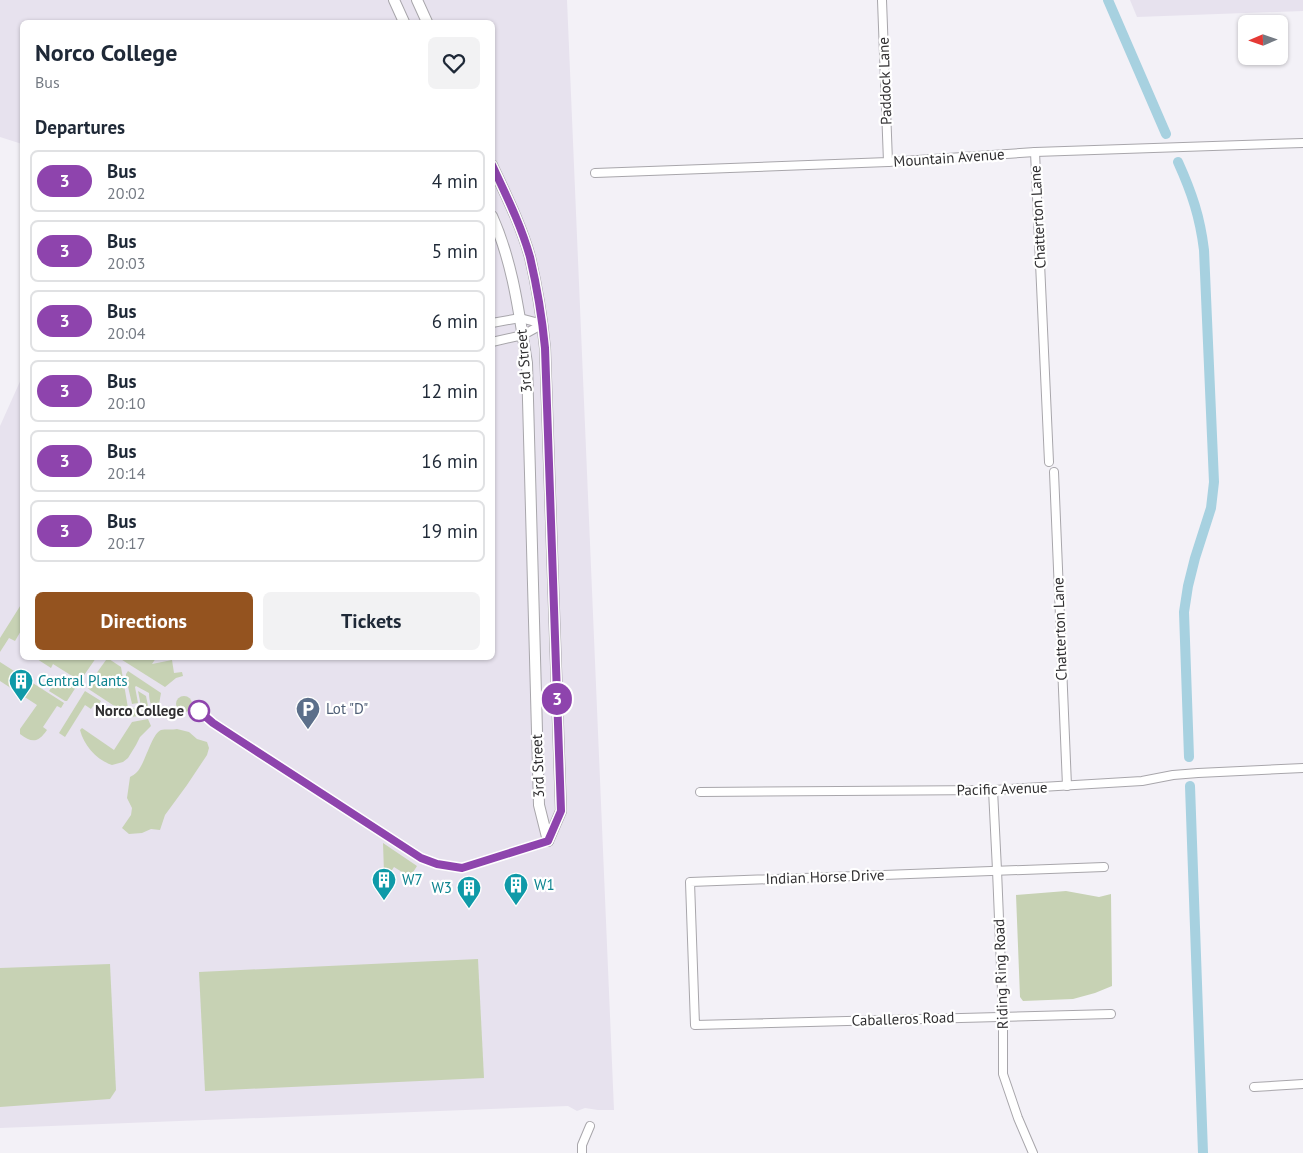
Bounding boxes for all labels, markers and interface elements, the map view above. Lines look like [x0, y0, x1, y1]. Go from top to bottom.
north arrow [1238, 15, 1288, 65]
map controls [1238, 15, 1288, 65]
text: Norco College [35, 37, 177, 68]
button: heart [428, 37, 480, 89]
street label: Paddock Lane [873, 37, 896, 125]
text: Bus [35, 72, 60, 92]
text: Departures [35, 115, 125, 139]
street label: Mountain Avenue [893, 144, 1005, 171]
text: Bus [107, 159, 136, 183]
street label: Chatterton Lane [1025, 165, 1050, 269]
text: 3 [59, 169, 70, 192]
text: 4 min [432, 169, 478, 193]
text: 20:02 [107, 183, 145, 203]
text: Bus [107, 229, 136, 253]
text: 3 [59, 239, 70, 262]
text: 5 min [432, 239, 478, 263]
text: 20:03 [107, 253, 145, 273]
text: Bus [107, 299, 136, 323]
text: 3 [59, 309, 70, 332]
text: 6 min [432, 309, 478, 333]
text: 20:04 [107, 323, 145, 343]
street label: 3rd Street [511, 329, 536, 394]
text: Bus [107, 369, 136, 393]
text: 3 [59, 379, 70, 402]
text: 12 min [421, 379, 478, 403]
text: 20:10 [107, 393, 145, 413]
text: Bus [107, 439, 136, 463]
text: 3 [59, 449, 70, 472]
text: 16 min [421, 449, 478, 473]
text: 20:14 [107, 463, 145, 483]
text: Bus [107, 509, 136, 533]
text: 3 [59, 519, 70, 542]
text: 19 min [421, 519, 478, 543]
text: 20:17 [107, 533, 145, 553]
street label: Chatterton Lane [1048, 577, 1071, 681]
button: Directions [35, 592, 253, 650]
button: Tickets [263, 592, 480, 650]
building icon: Central Plants [8, 668, 34, 702]
place label: Central Plants [38, 671, 128, 690]
line badge: 3 [541, 683, 573, 715]
text: 3 [552, 687, 562, 710]
parking icon: Lot "D" [295, 696, 321, 730]
place label: Lot "D" [326, 699, 368, 718]
marker: Norco College [188, 700, 210, 722]
place label: Norco College [95, 701, 184, 720]
street label: 3rd Street [527, 734, 548, 798]
street label: Pacific Avenue [956, 777, 1048, 800]
street label: Indian Horse Drive [765, 865, 885, 888]
building icon: W7 [371, 867, 397, 901]
place label: W7 [402, 870, 423, 889]
building icon: W1 [503, 872, 529, 906]
building icon: W3 [456, 875, 482, 909]
place label: W1 [534, 875, 555, 894]
place label: W3 [431, 878, 452, 897]
street label: Riding Ring Road [989, 919, 1012, 1029]
street label: Caballeros Road [851, 1007, 955, 1030]

